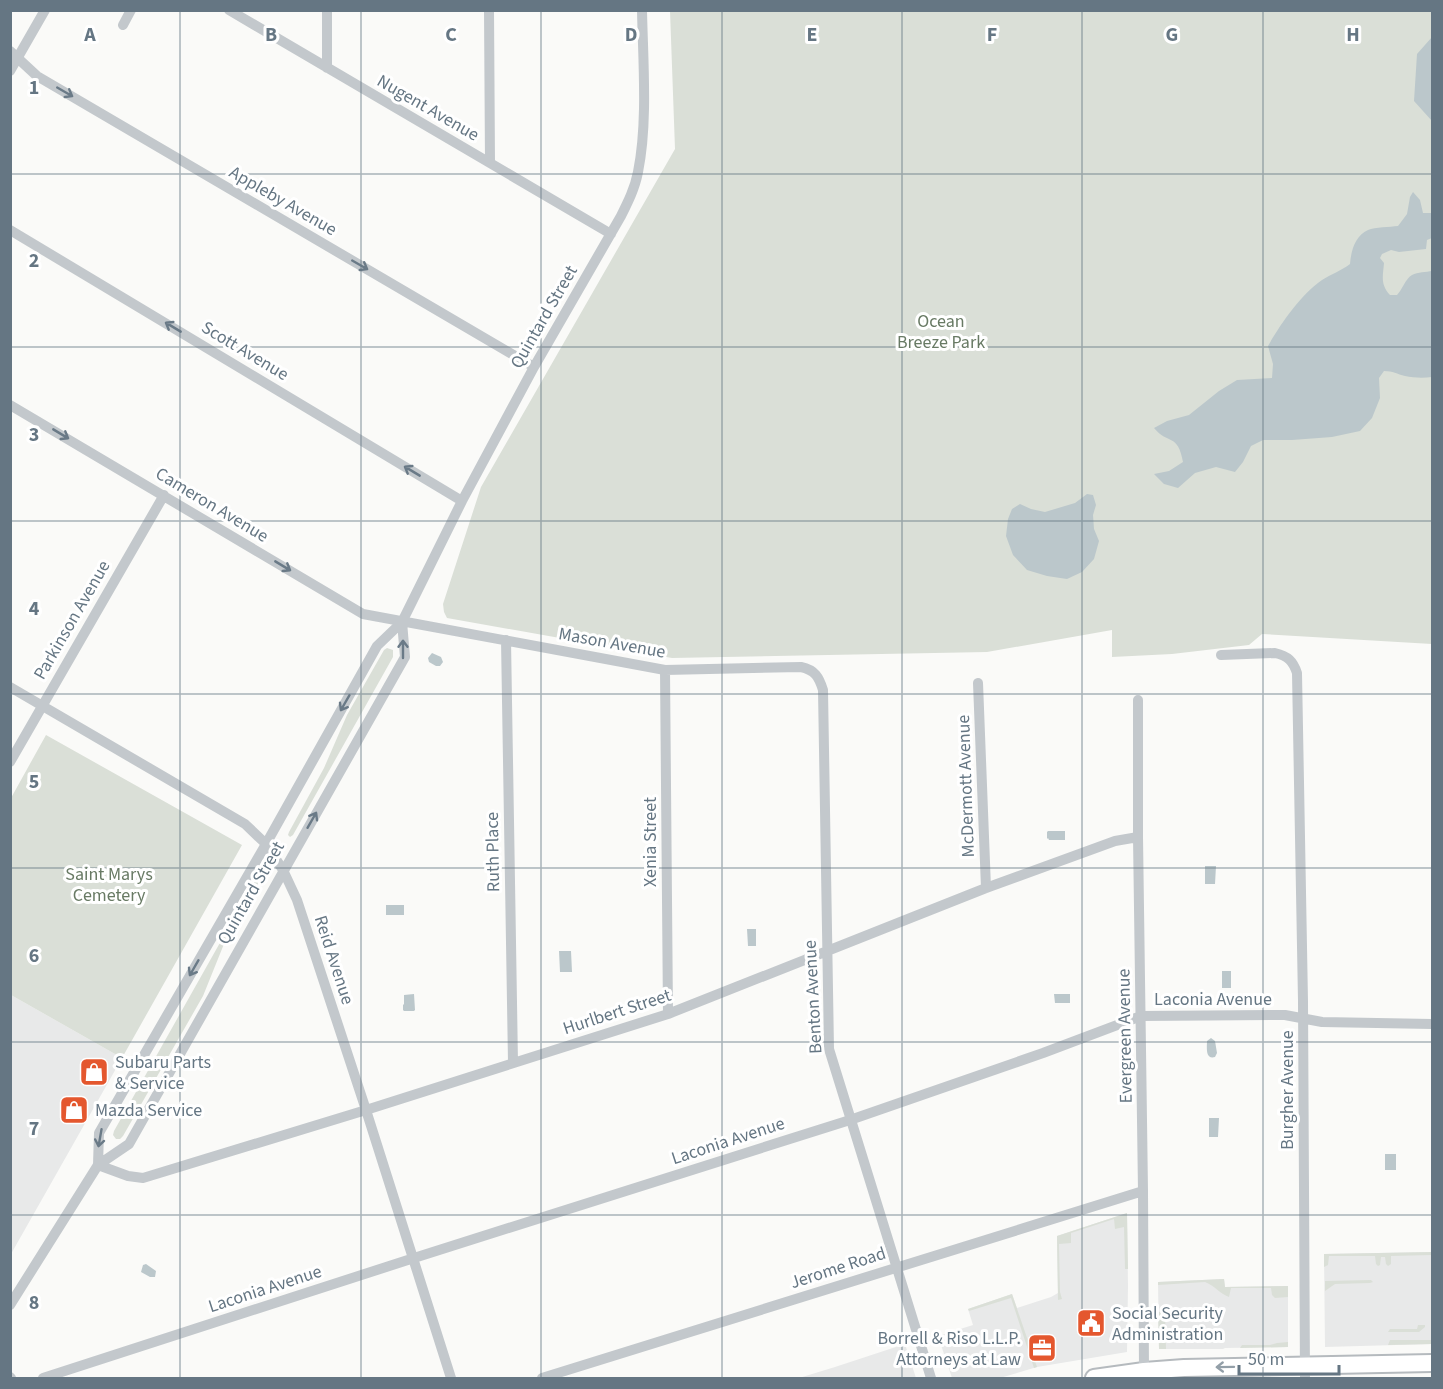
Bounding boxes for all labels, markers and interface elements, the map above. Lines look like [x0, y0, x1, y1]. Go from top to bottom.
text: A [83, 21, 96, 49]
text: B [265, 21, 277, 49]
text: C [445, 21, 457, 49]
text: D [625, 21, 637, 49]
text: E [807, 21, 817, 49]
text: F [987, 21, 997, 49]
text: G [1166, 21, 1178, 49]
text: H [1346, 21, 1360, 49]
street label: Nugent Avenue [372, 69, 484, 147]
text: 1 [29, 74, 39, 102]
one-way arrow [56, 86, 73, 98]
street label: Appleby Avenue [225, 160, 342, 242]
text: 2 [29, 247, 39, 275]
one-way arrow [351, 259, 368, 271]
street label: Quintard Street [504, 261, 584, 373]
park label: Ocean Breeze Park [897, 309, 985, 355]
street label: Scott Avenue [197, 315, 293, 387]
one-way arrow [165, 321, 182, 333]
text: 3 [29, 421, 39, 449]
one-way arrow [52, 429, 69, 441]
street label: Cameron Avenue [151, 461, 273, 549]
one-way arrow [404, 464, 421, 476]
street label: Parkinson Avenue [28, 556, 116, 684]
one-way arrow [274, 561, 291, 573]
text: 4 [29, 595, 40, 623]
street label: Mason Avenue [556, 621, 668, 665]
one-way arrow [397, 640, 409, 659]
one-way arrow [339, 694, 351, 711]
street label: McDermott Avenue [951, 714, 981, 858]
text: 5 [29, 768, 39, 796]
street label: Xenia Street [638, 797, 663, 887]
one-way arrow [307, 811, 318, 829]
street label: Ruth Place [480, 812, 506, 892]
street label: Quintard Street [211, 837, 291, 949]
park label: Saint Marys Cemetery [65, 862, 153, 908]
street label: Reid Avenue [308, 912, 360, 1008]
street label: Benton Avenue [798, 939, 828, 1055]
text: 6 [29, 942, 39, 970]
one-way arrow [188, 959, 200, 976]
street label: Evergreen Avenue [1111, 968, 1139, 1103]
street label: Hurlbert Street [560, 983, 674, 1041]
street label: Laconia Avenue [1154, 987, 1272, 1012]
street label: Burgher Avenue [1275, 1030, 1300, 1150]
place label: Subaru Parts & Service [115, 1050, 211, 1096]
shop icon: Subaru Parts & Service [78, 1056, 110, 1088]
shop icon: Mazda Service [58, 1094, 90, 1126]
place label: Mazda Service [95, 1098, 202, 1123]
street label: Laconia Avenue [668, 1111, 788, 1171]
text: 7 [29, 1115, 39, 1143]
one-way arrow [95, 1128, 106, 1147]
street label: Jerome Road [787, 1241, 889, 1295]
street label: Laconia Avenue [205, 1259, 325, 1319]
text: 8 [29, 1289, 39, 1317]
place label: Social Security Administration [1112, 1301, 1224, 1347]
public building icon: Social Security Administration [1075, 1307, 1107, 1339]
place label: Borrell & Riso L.L.P. Attorneys at Law [877, 1326, 1021, 1372]
office icon: Borrell & Riso L.L.P. Attorneys at Law [1026, 1332, 1058, 1364]
scale bar [1239, 1338, 1340, 1376]
text: 50 m [1248, 1347, 1284, 1372]
one-way arrow [1216, 1361, 1236, 1372]

